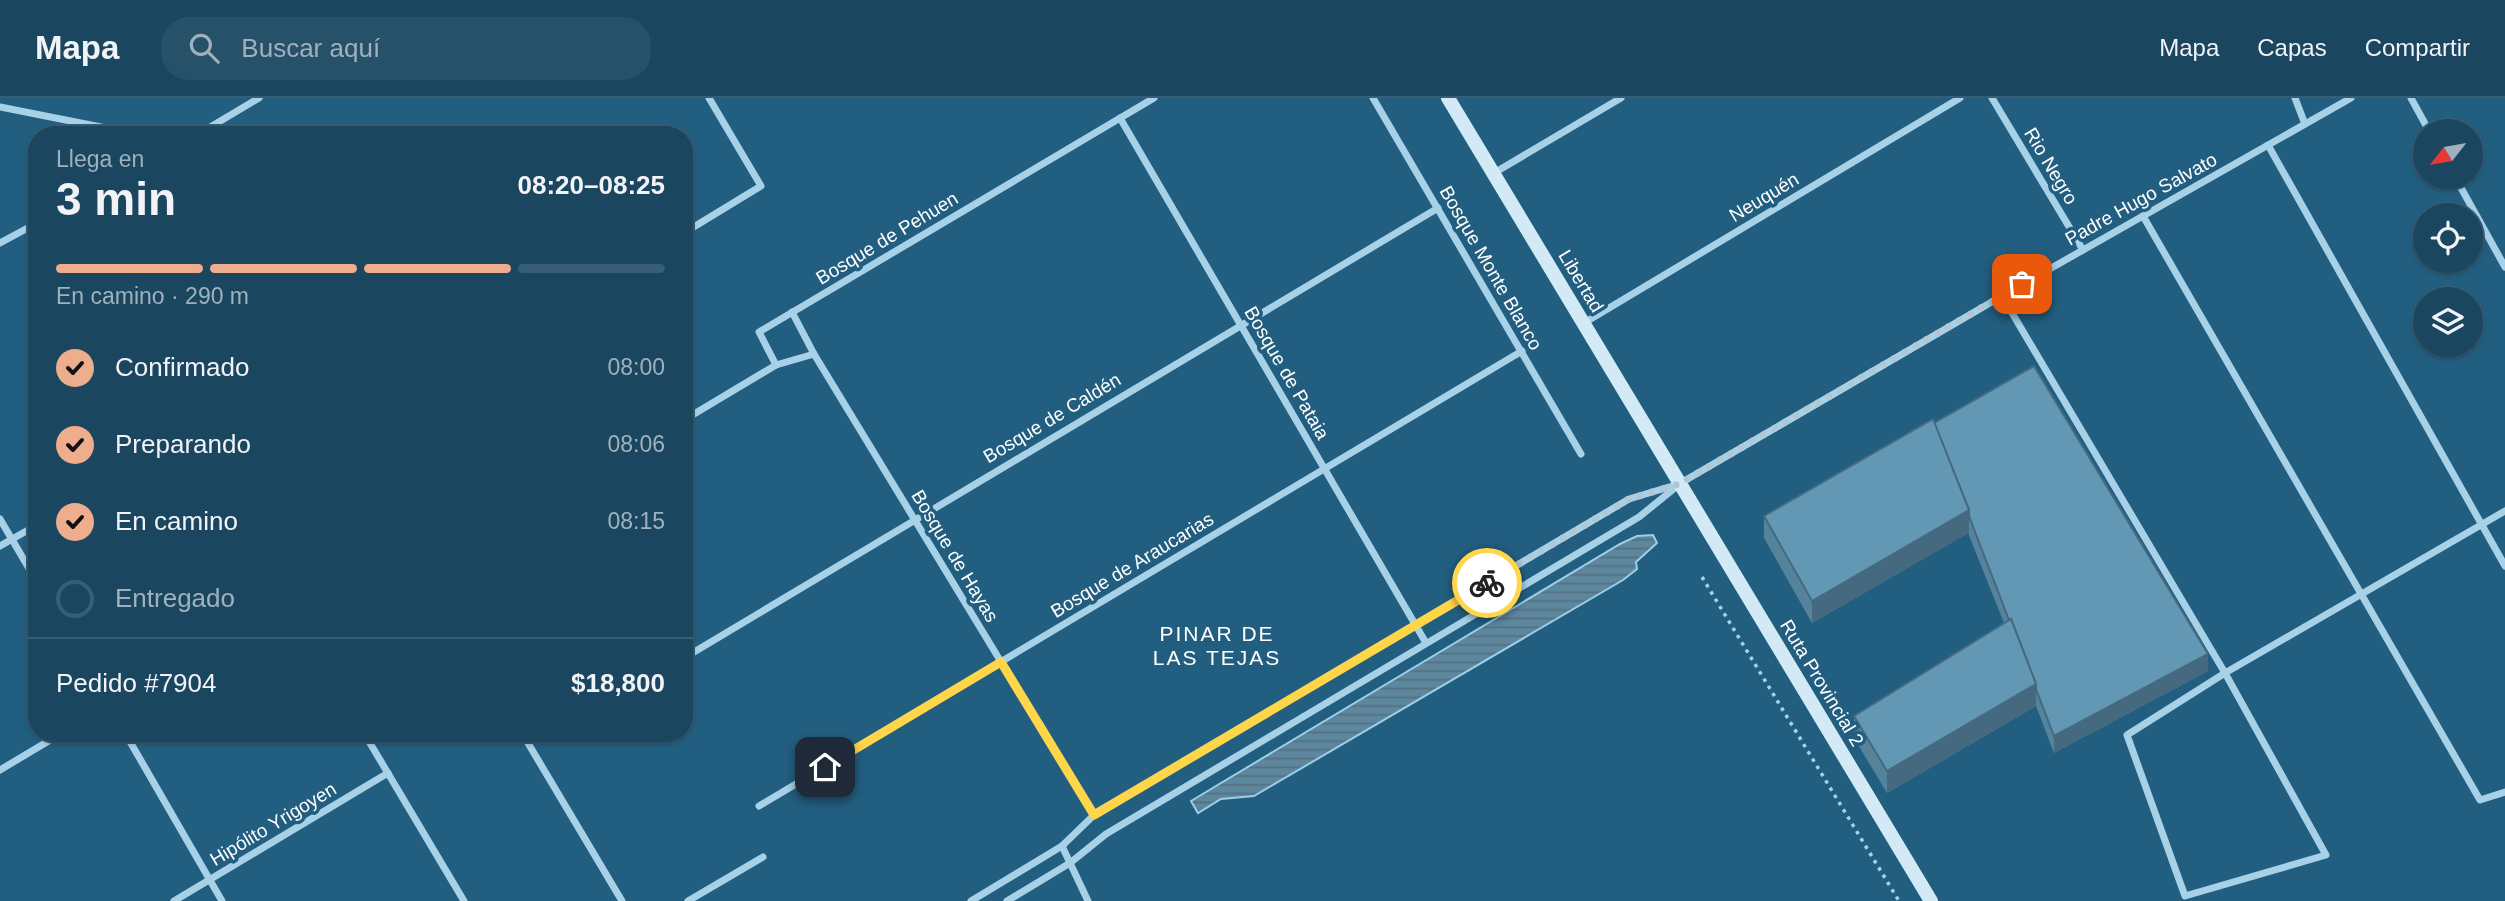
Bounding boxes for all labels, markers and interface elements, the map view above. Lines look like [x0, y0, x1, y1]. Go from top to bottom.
search box [161, 17, 651, 80]
text: Mapa [35, 29, 119, 66]
icon: search [185, 29, 223, 67]
text: Buscar aquí [241, 33, 380, 63]
text: Mapa [2159, 34, 2219, 61]
text: Capas [2257, 34, 2327, 61]
text: Compartir [2365, 34, 2470, 61]
north arrow [2413, 119, 2483, 189]
map controls [2413, 119, 2483, 357]
street label: Rio Negro [2020, 124, 2082, 208]
text: Llega en [56, 146, 144, 172]
street label: Padre Hugo Salvato [2062, 149, 2220, 249]
street label: Neuquén [1726, 168, 1802, 226]
text: 08:20–08:25 [518, 170, 665, 200]
text: 3 min [56, 173, 176, 225]
street label: Bosque Monte Blanco [1435, 182, 1547, 354]
street label: Bosque de Pehuen [812, 187, 962, 289]
button: locate [2413, 203, 2483, 273]
street label: Libertad [1554, 246, 1608, 316]
pin [1992, 254, 2052, 314]
icon: bag [2003, 265, 2041, 303]
text: En camino · 290 m [56, 283, 249, 309]
button: layers [2413, 287, 2483, 357]
street label: Bosque de Pataia [1240, 303, 1334, 444]
icon: check [56, 349, 94, 387]
text: Confirmado [115, 352, 249, 382]
text: 08:00 [607, 354, 665, 380]
street label: Bosque de Caldén [980, 369, 1124, 467]
icon: check [56, 426, 94, 464]
text: Preparando [115, 429, 251, 459]
text: 08:06 [607, 431, 665, 457]
street label: Bosque de Hayas [907, 486, 1003, 626]
icon: check [56, 503, 94, 541]
text: En camino [115, 506, 238, 536]
text: 08:15 [607, 508, 665, 534]
street label: Bosque de Araucarias [1047, 508, 1217, 622]
courier [1452, 548, 1522, 618]
icon: bike [1468, 564, 1506, 602]
text: Entregado [115, 583, 235, 613]
street label: Ruta Provincial 2 [1776, 616, 1868, 750]
district label: PINAR DE LAS TEJAS [1153, 622, 1281, 669]
text: Pedido #7904 [56, 668, 216, 698]
text: $18,800 [571, 668, 665, 698]
pin [795, 737, 855, 797]
icon: home [806, 748, 844, 786]
street label: Hipólito Yrigoyen [206, 778, 340, 870]

